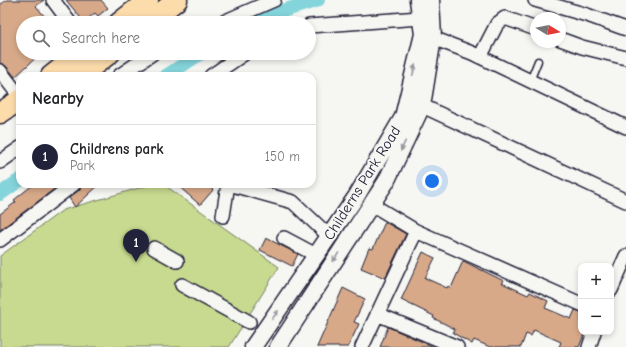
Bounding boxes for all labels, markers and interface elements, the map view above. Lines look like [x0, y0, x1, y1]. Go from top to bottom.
north arrow [530, 12, 566, 48]
search box [16, 16, 316, 60]
icon: search [30, 27, 52, 49]
text: Search here [62, 29, 140, 47]
one-way arrow [411, 64, 417, 76]
text: Nearby [32, 89, 83, 108]
street label: Childerns Park Road [320, 123, 404, 243]
text: Childrens park [70, 140, 164, 158]
one-way arrow [400, 140, 406, 151]
text: 1 [42, 149, 48, 164]
text: 150 m [265, 149, 300, 164]
text: Park [70, 158, 95, 173]
your location [422, 171, 442, 191]
pin: 1 [123, 229, 149, 262]
one-way arrow [333, 251, 340, 263]
map controls [578, 263, 614, 335]
button: + [578, 263, 614, 299]
button: − [578, 299, 614, 335]
one-way arrow [271, 310, 279, 320]

